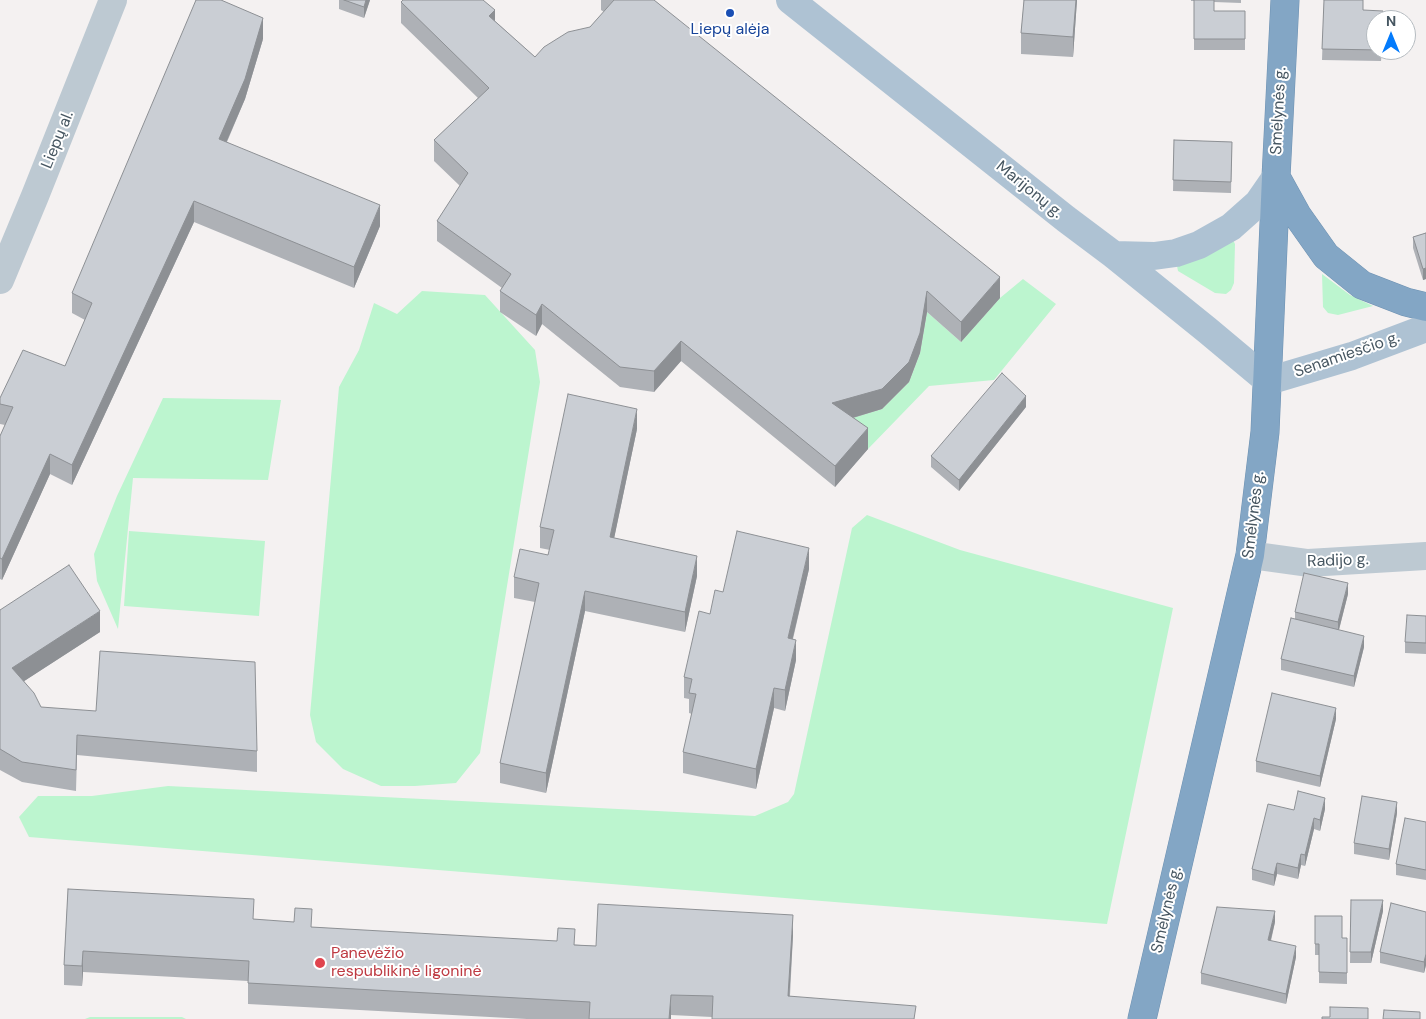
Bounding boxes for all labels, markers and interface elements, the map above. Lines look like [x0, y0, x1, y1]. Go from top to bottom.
marker: Liepų alėja [724, 7, 736, 19]
north arrow [1366, 10, 1416, 60]
text: N [1386, 12, 1396, 30]
place label: Liepų alėja [691, 20, 769, 40]
street label: Smėlynės g. [1267, 67, 1291, 155]
street label: Liepų al. [38, 108, 78, 172]
street label: Marijonų g. [992, 157, 1066, 223]
street label: Senamiesčio g. [1292, 328, 1402, 382]
street label: Smėlynės g. [1239, 470, 1269, 560]
street label: Radijo g. [1307, 550, 1369, 572]
street label: Smėlynės g. [1148, 865, 1186, 955]
place label: Panevėžio respublikinė ligoninė [331, 944, 482, 982]
marker: Panevėžio respublikinė ligoninė [313, 956, 327, 970]

